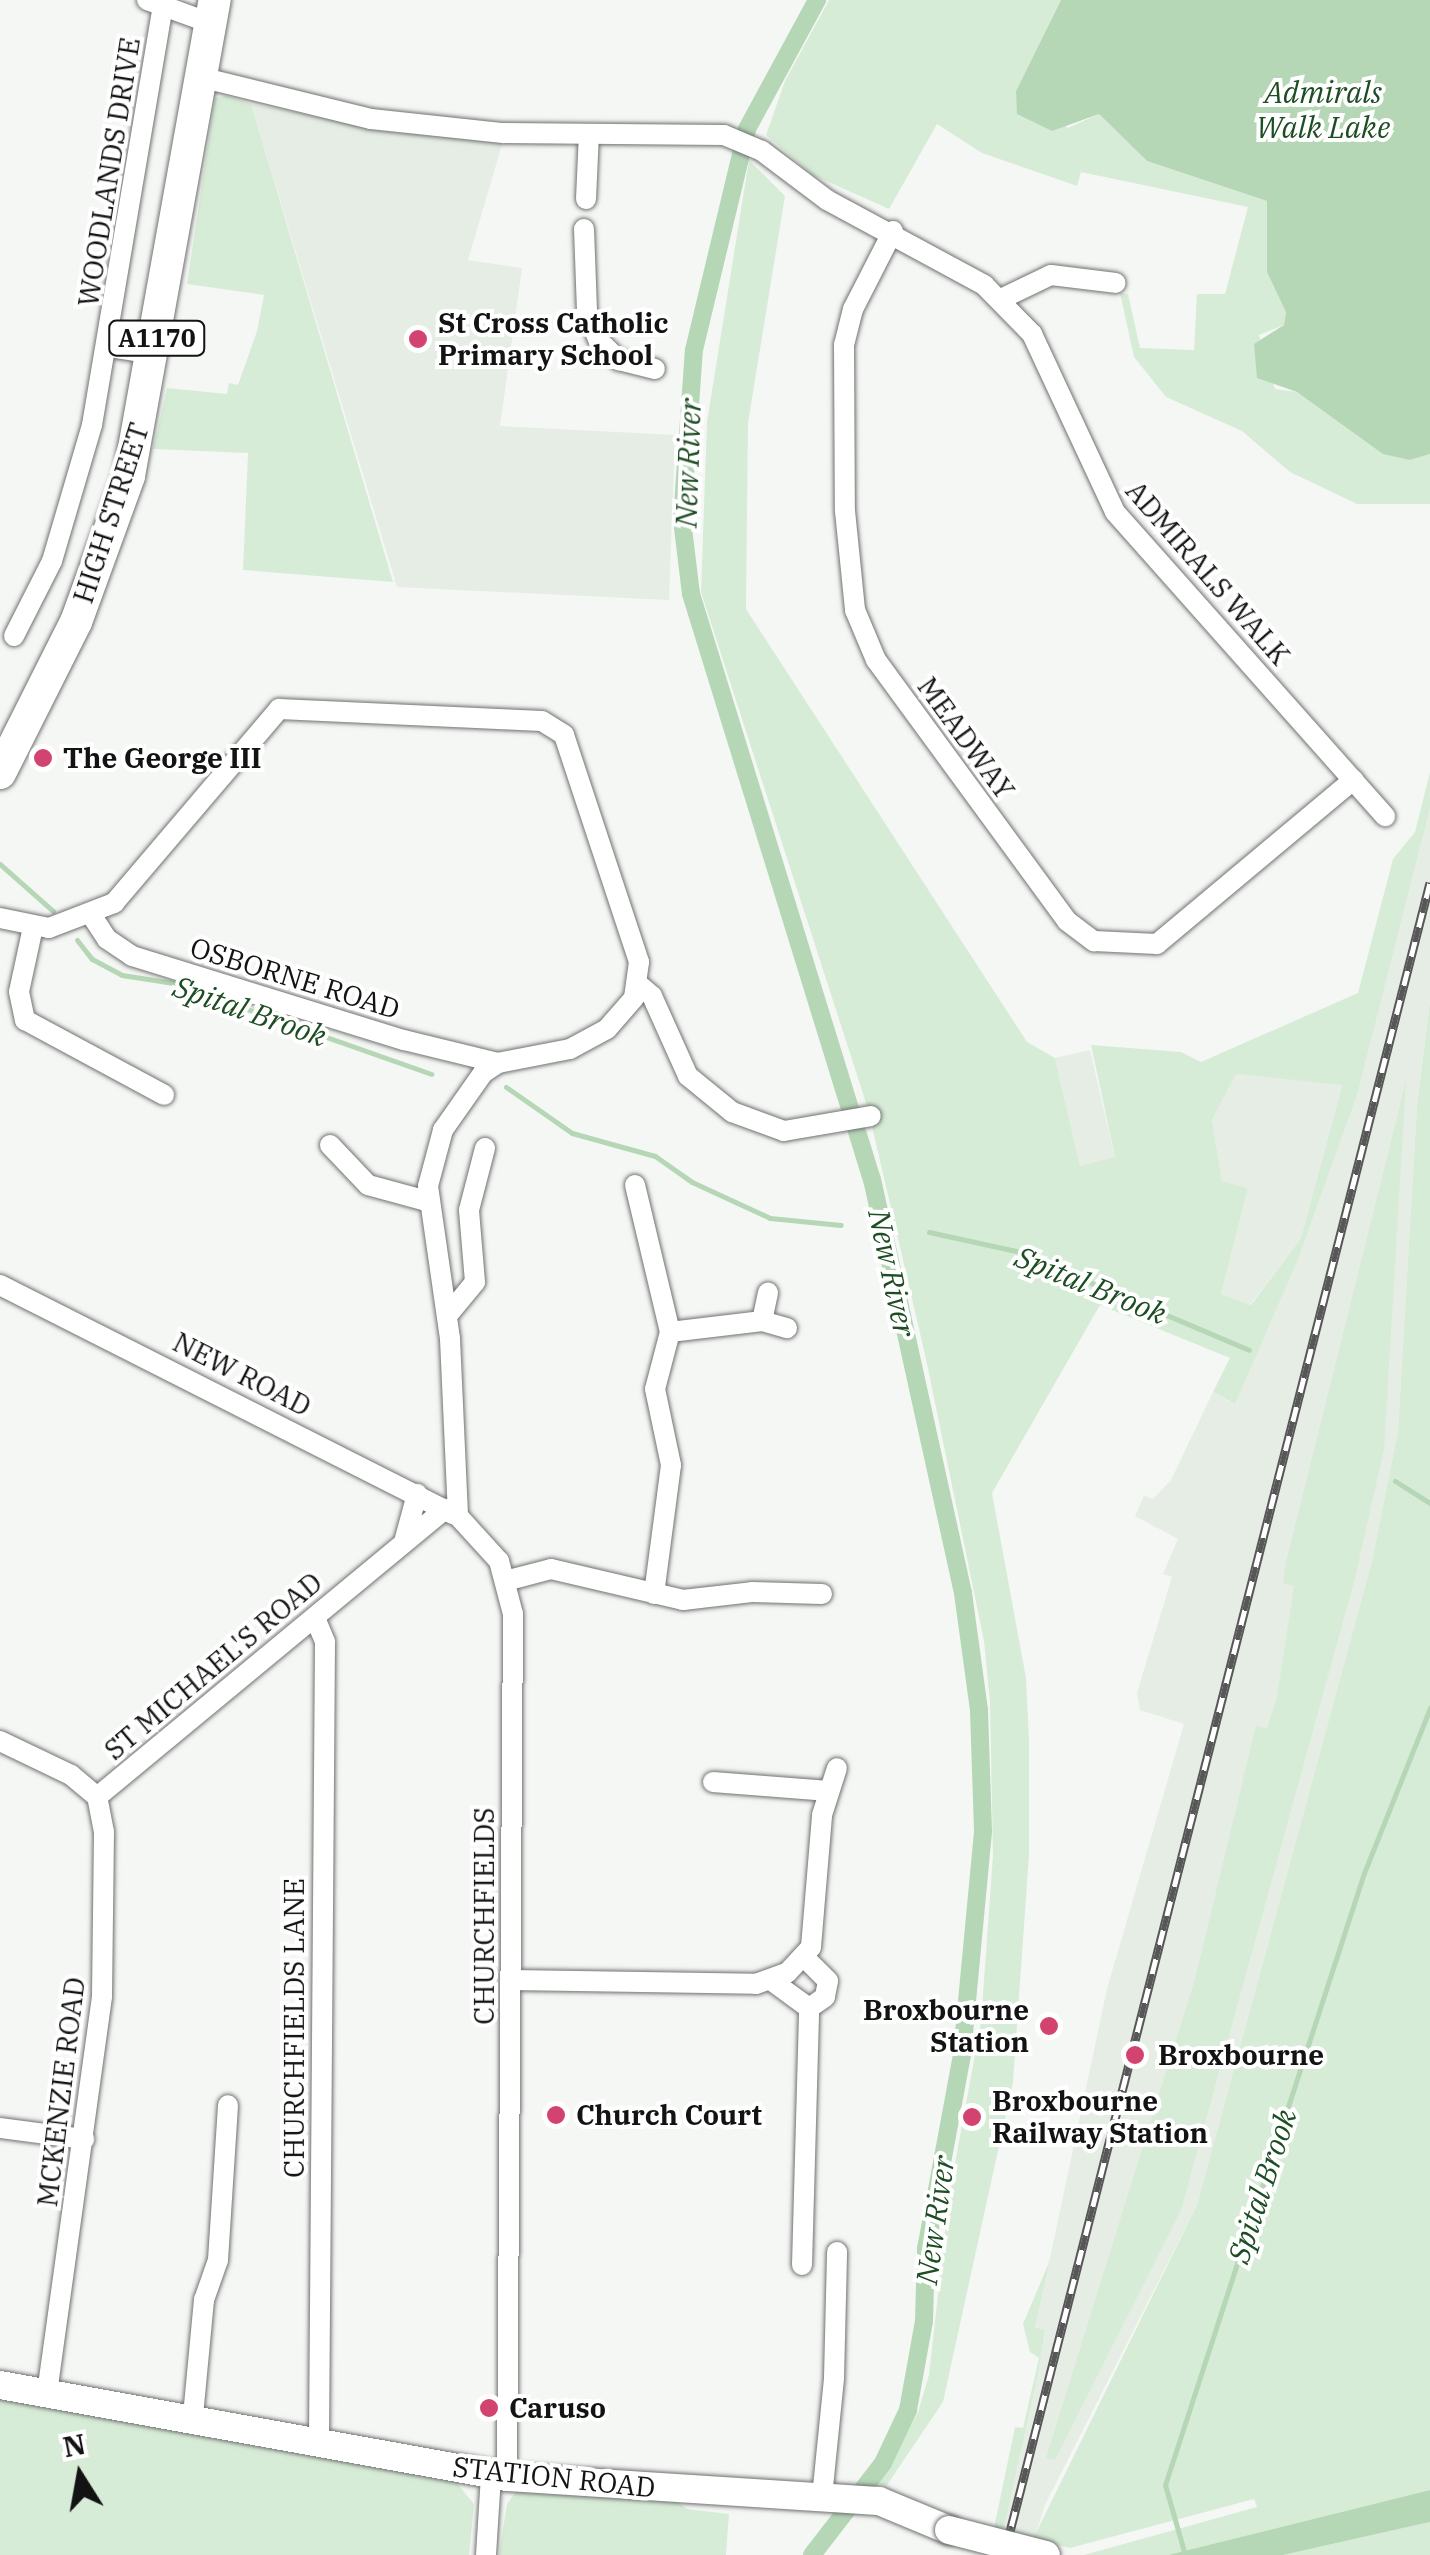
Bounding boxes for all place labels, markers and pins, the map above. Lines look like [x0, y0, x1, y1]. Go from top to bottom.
place label: St Cross Catholic Primary School [438, 306, 668, 372]
marker: St Cross Catholic Primary School [407, 328, 429, 350]
place label: The George III [63, 741, 262, 775]
marker: The George III [32, 747, 54, 769]
place label: Broxbourne Station [863, 1993, 1029, 2059]
marker: Broxbourne Station [1038, 2015, 1060, 2037]
place label: Broxbourne [1158, 2038, 1324, 2072]
marker: Broxbourne [1122, 2042, 1148, 2068]
place label: Broxbourne Railway Station [992, 2084, 1208, 2150]
place label: Church Court [576, 2098, 762, 2132]
marker: Church Court [545, 2104, 567, 2126]
marker: Broxbourne Railway Station [961, 2106, 983, 2128]
place label: Caruso [509, 2391, 606, 2425]
marker: Caruso [478, 2397, 500, 2419]

